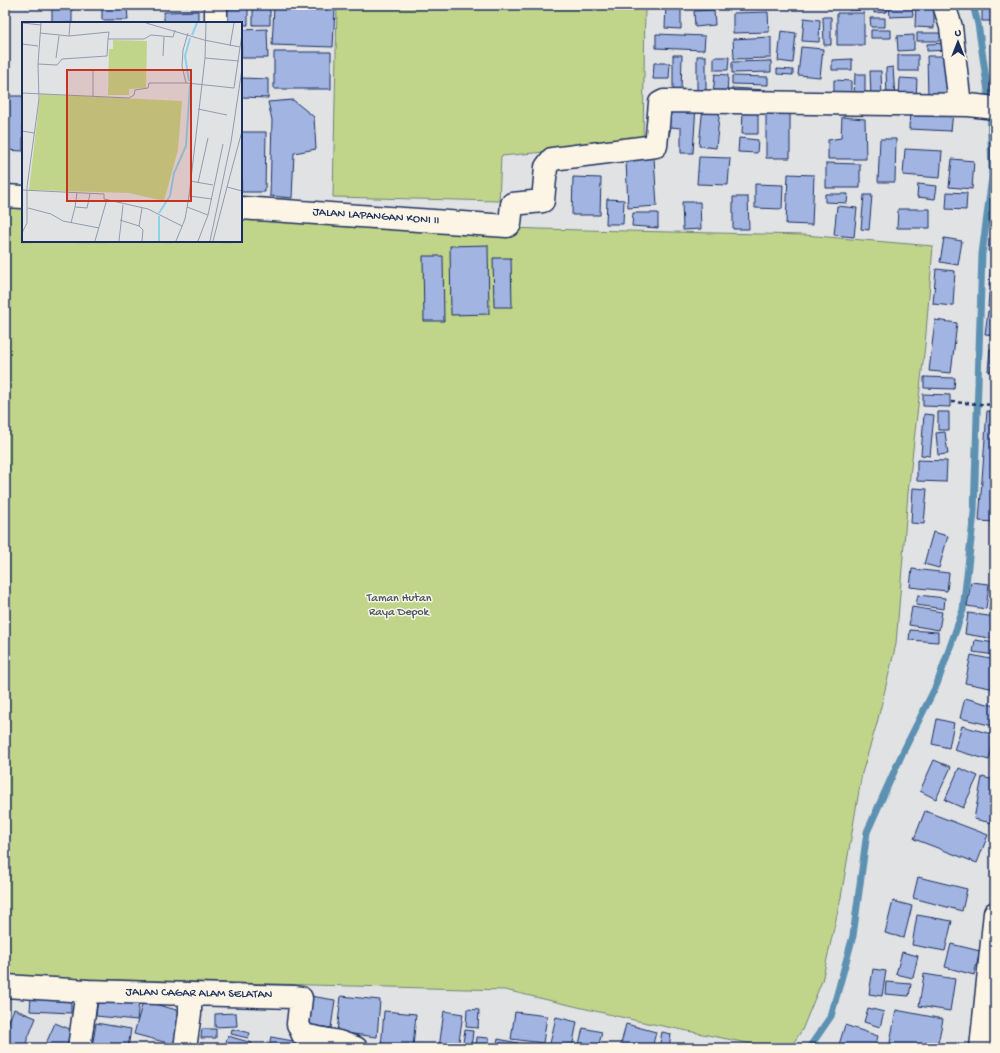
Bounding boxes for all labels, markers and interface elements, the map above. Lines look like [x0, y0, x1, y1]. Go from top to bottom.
inset map [22, 22, 242, 242]
north arrow [938, 22, 978, 62]
text: U [955, 28, 962, 40]
street label: JALAN LAPANGAN KONI II [312, 206, 440, 228]
park label: Taman Hutan Raya Depok [366, 592, 432, 620]
street label: JALAN CAGAR ALAM SELATAN [126, 986, 273, 1002]

